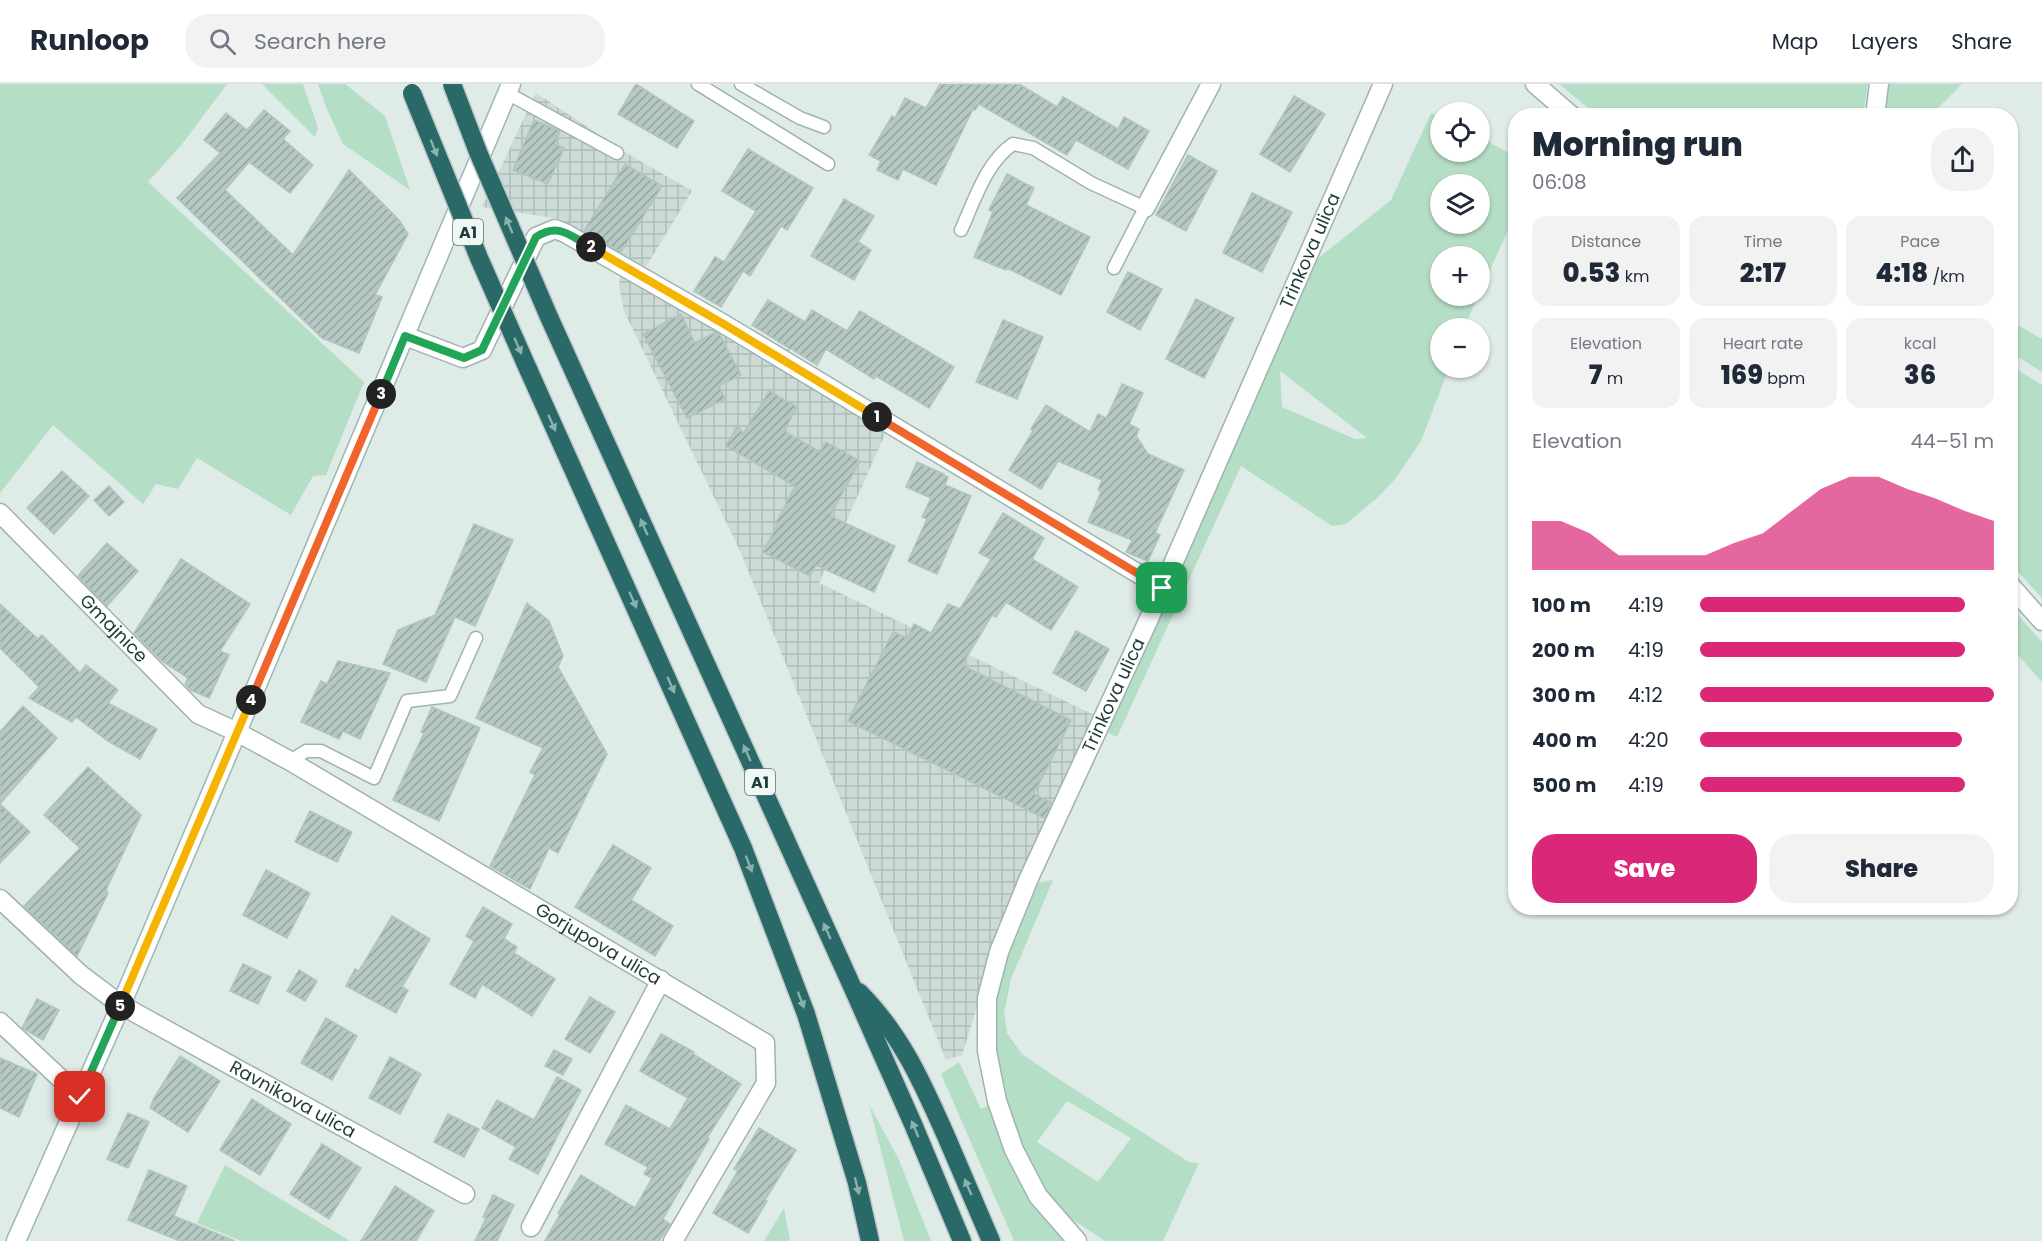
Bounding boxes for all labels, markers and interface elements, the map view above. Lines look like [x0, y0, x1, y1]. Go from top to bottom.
search box [185, 14, 605, 68]
text: Runloop [30, 21, 149, 60]
icon: search [206, 25, 239, 58]
text: Search here [254, 26, 386, 57]
text: Map [1772, 27, 1818, 56]
text: Layers [1851, 27, 1918, 56]
text: Share [1951, 27, 2012, 56]
map controls [1430, 102, 1490, 378]
button: locate [1430, 102, 1490, 162]
text: Morning run [1532, 121, 1743, 168]
button: share [1931, 128, 1994, 191]
one-way arrow [429, 139, 439, 157]
text: 06:08 [1532, 168, 1587, 196]
button: layers [1430, 174, 1490, 234]
street label: Trinkova ulica [1273, 189, 1346, 312]
one-way arrow [504, 216, 513, 234]
road number: A1 [453, 219, 483, 245]
text: Distance [1571, 230, 1641, 253]
text: Time [1744, 230, 1783, 253]
text: Pace [1900, 230, 1940, 253]
pin: 2 [576, 232, 606, 262]
text: 2 [586, 235, 596, 258]
button: + [1430, 246, 1490, 306]
text: 0.53 [1563, 255, 1620, 291]
text: 2:17 [1740, 255, 1786, 291]
text: 4:18 [1875, 255, 1928, 291]
text: km [1620, 265, 1649, 288]
text: /km [1928, 265, 1965, 288]
button: − [1430, 318, 1490, 378]
text: Elevation [1570, 332, 1642, 355]
text: Heart rate [1723, 332, 1803, 355]
text: kcal [1904, 332, 1936, 355]
one-way arrow [513, 338, 523, 356]
text: 7 [1589, 357, 1602, 393]
text: 169 [1721, 357, 1763, 393]
text: 36 [1904, 357, 1936, 393]
text: m [1602, 367, 1623, 390]
text: bpm [1763, 367, 1805, 390]
pin: 3 [366, 379, 396, 409]
text: 3 [376, 382, 386, 405]
pin: 1 [862, 402, 892, 432]
text: 1 [874, 405, 880, 428]
one-way arrow [548, 414, 557, 431]
text: Elevation [1532, 427, 1622, 455]
text: 44–51 m [1910, 427, 1994, 455]
one-way arrow [640, 519, 649, 536]
pin [1136, 562, 1187, 613]
icon: arrive [1145, 571, 1178, 604]
street label: Gmajnice [75, 588, 154, 668]
text: 100 m [1532, 591, 1591, 619]
text: 4:19 [1628, 591, 1664, 619]
one-way arrow [628, 592, 637, 609]
street label: Trinkova ulica [1076, 634, 1151, 757]
text: 200 m [1532, 636, 1595, 664]
text: 4:19 [1628, 636, 1664, 664]
one-way arrow [667, 677, 676, 694]
text: 300 m [1532, 681, 1596, 709]
text: 4:12 [1628, 681, 1663, 709]
pin: 4 [236, 685, 266, 715]
text: 4 [246, 688, 256, 711]
text: 400 m [1532, 726, 1597, 754]
text: 4:20 [1628, 726, 1669, 754]
one-way arrow [742, 745, 751, 762]
road number: A1 [745, 769, 775, 795]
text: 500 m [1532, 771, 1597, 799]
text: 4:19 [1628, 771, 1664, 799]
button: Save [1532, 834, 1757, 903]
button: Share [1769, 834, 1994, 903]
one-way arrow [745, 855, 755, 873]
street label: Gorjupova ulica [531, 896, 666, 991]
one-way arrow [822, 921, 832, 939]
pin: 5 [105, 991, 135, 1021]
one-way arrow [797, 991, 806, 1009]
text: 5 [115, 994, 125, 1017]
street label: Ravnikova ulica [225, 1054, 361, 1144]
pin [54, 1071, 105, 1122]
icon: check [63, 1080, 96, 1113]
one-way arrow [910, 1119, 920, 1137]
one-way arrow [853, 1177, 863, 1196]
one-way arrow [963, 1178, 972, 1196]

